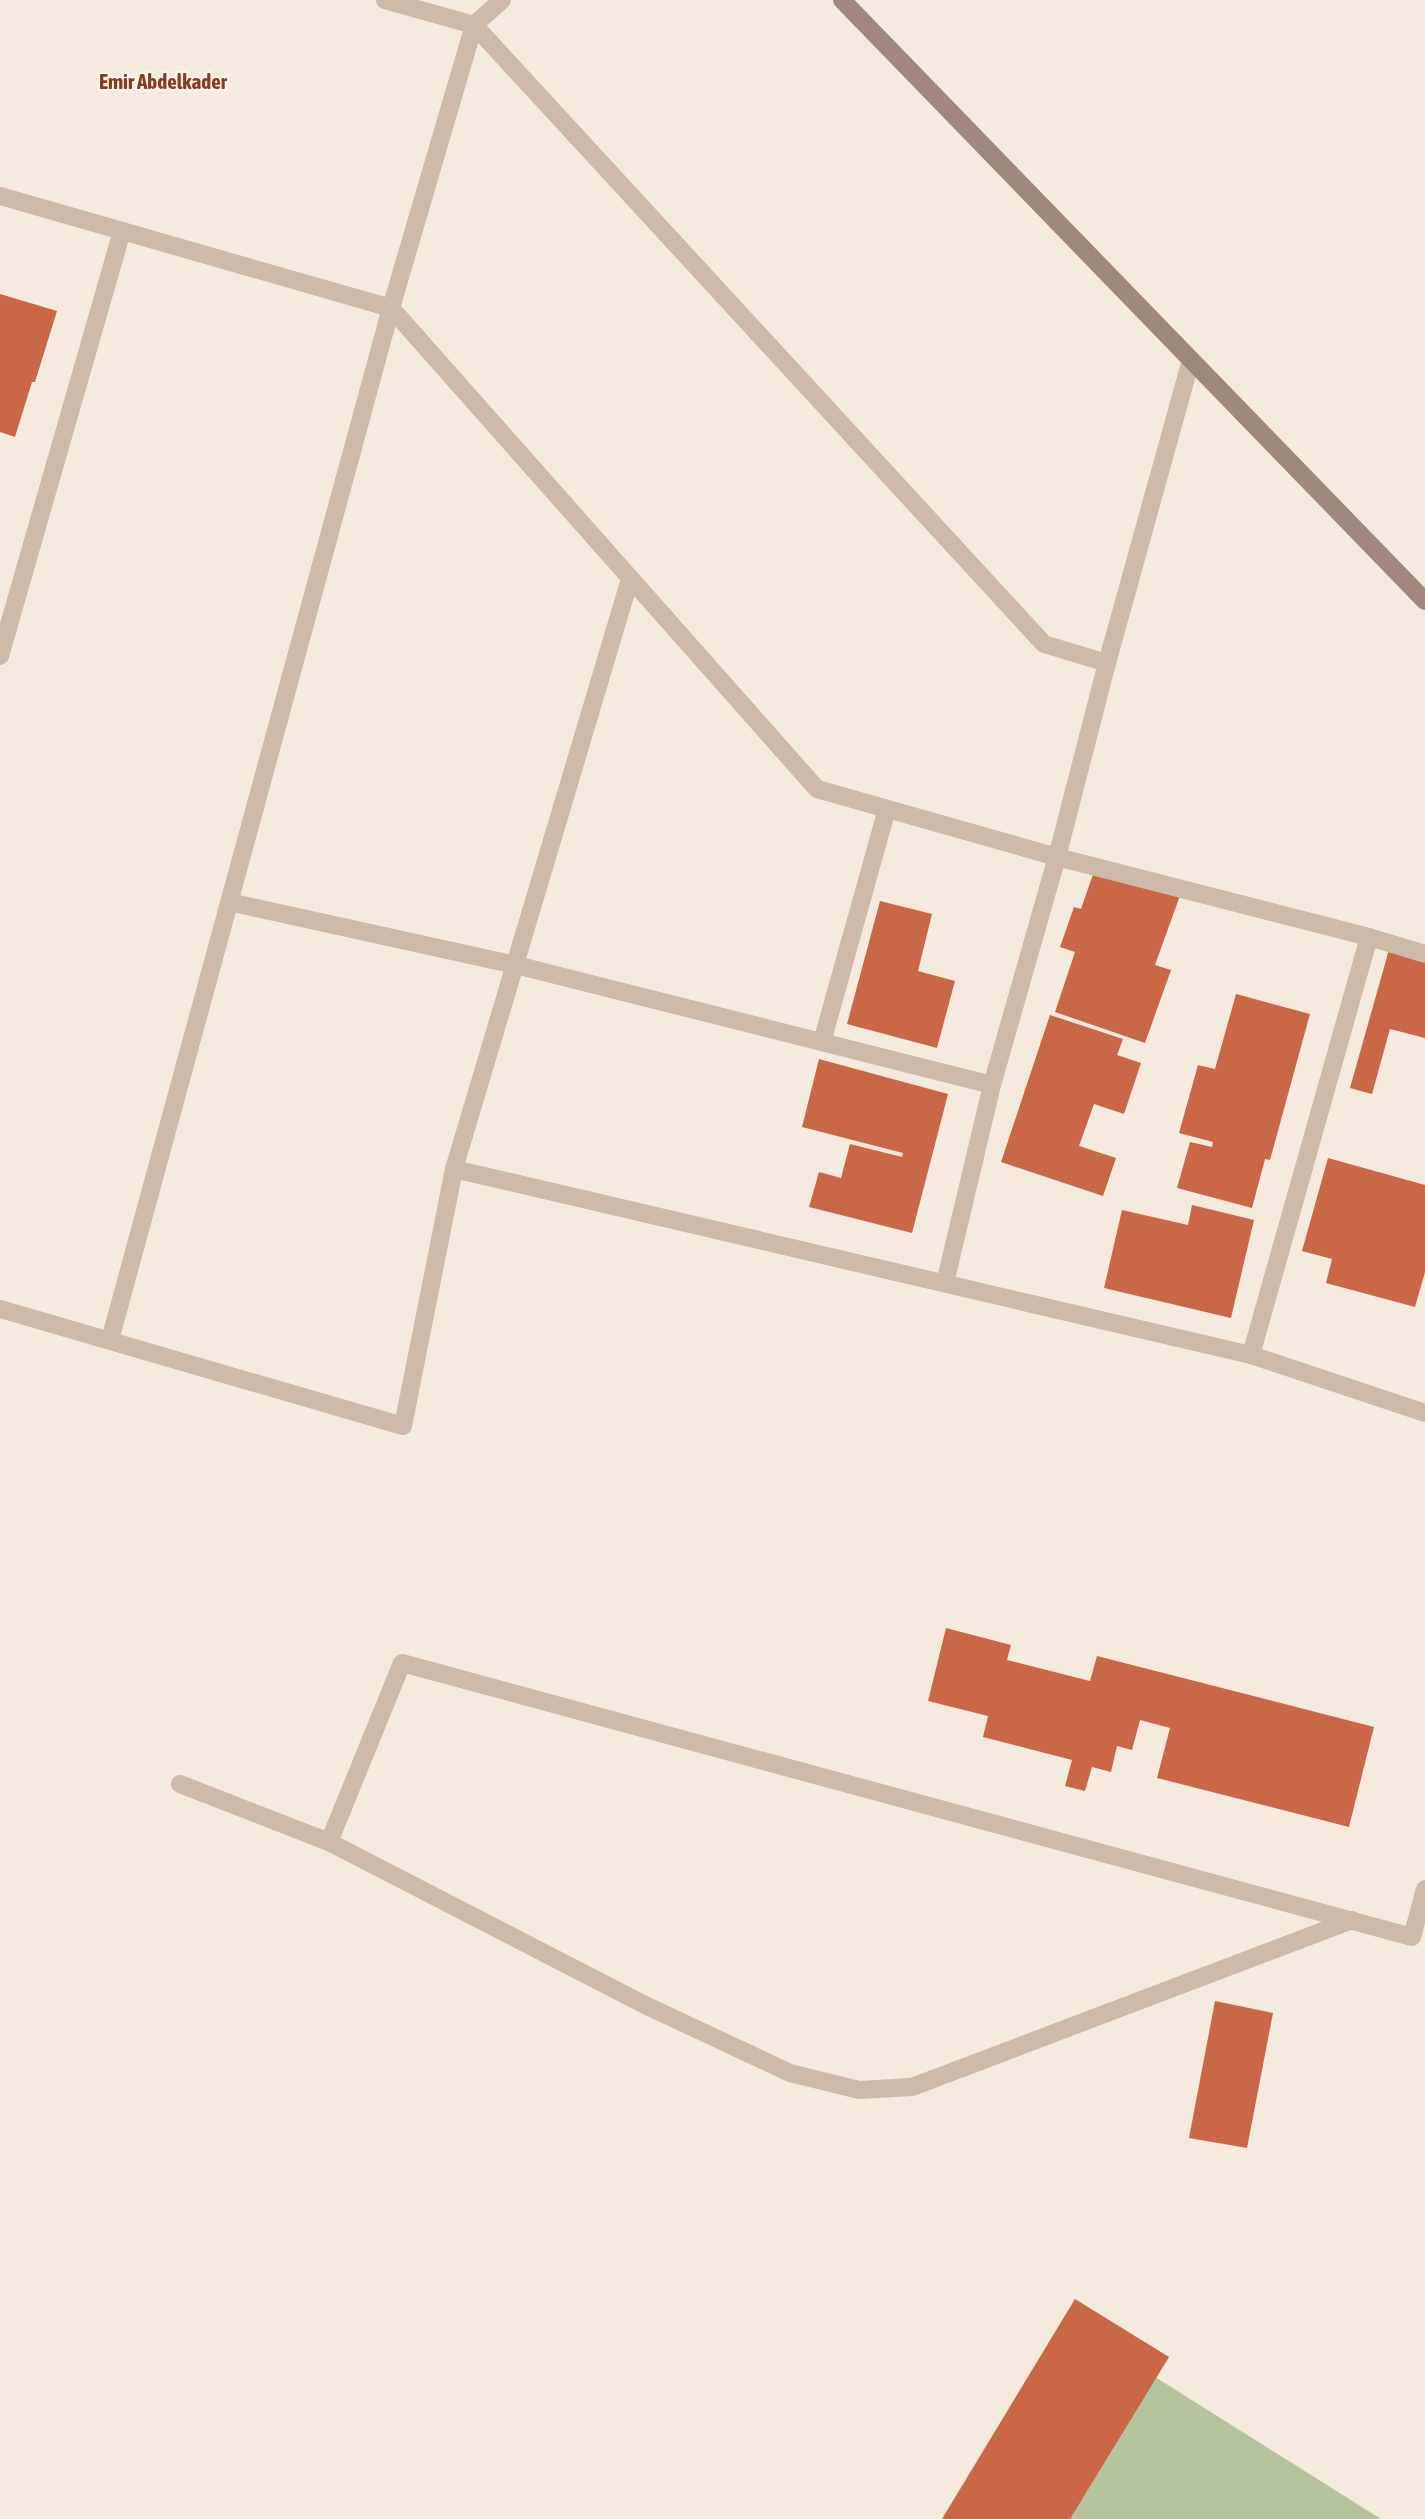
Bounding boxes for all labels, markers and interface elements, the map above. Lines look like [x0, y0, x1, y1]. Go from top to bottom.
district label: Emir Abdelkader [99, 69, 228, 93]

